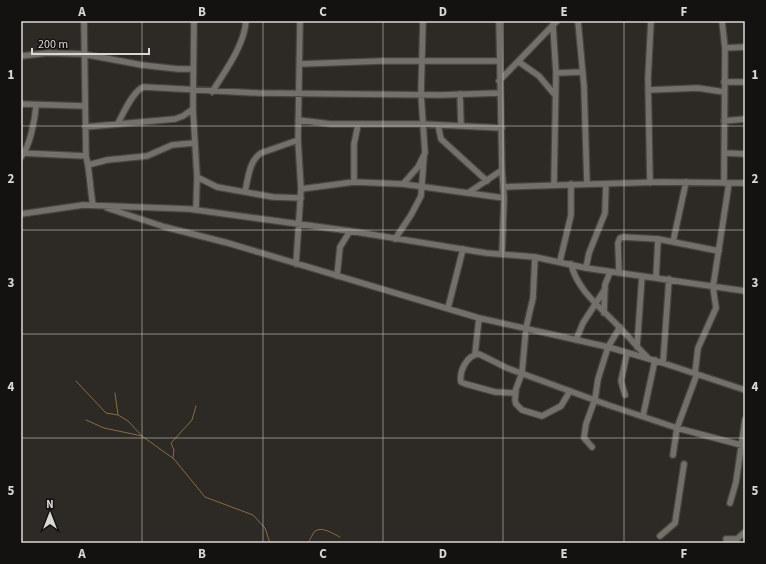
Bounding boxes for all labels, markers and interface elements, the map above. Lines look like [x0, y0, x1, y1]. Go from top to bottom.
text: A [77, 3, 86, 21]
text: B [198, 3, 206, 21]
text: C [319, 3, 327, 21]
text: D [439, 3, 447, 21]
text: E [560, 3, 568, 21]
text: F [681, 3, 688, 21]
scale bar [32, 30, 149, 56]
text: 200 m [38, 36, 68, 53]
text: 1 [8, 66, 15, 84]
text: 1 [752, 66, 759, 84]
text: 2 [8, 170, 15, 188]
text: 2 [752, 170, 759, 188]
text: 3 [8, 274, 15, 292]
text: 3 [752, 274, 759, 292]
text: 4 [8, 378, 15, 396]
text: 4 [752, 378, 759, 396]
text: 5 [8, 482, 15, 500]
text: 5 [752, 482, 759, 500]
north arrow [30, 494, 70, 534]
text: N [46, 497, 54, 512]
text: A [77, 545, 86, 563]
text: B [198, 545, 206, 563]
text: C [319, 545, 327, 563]
text: D [439, 545, 447, 563]
text: E [560, 545, 568, 563]
text: F [681, 545, 688, 563]

